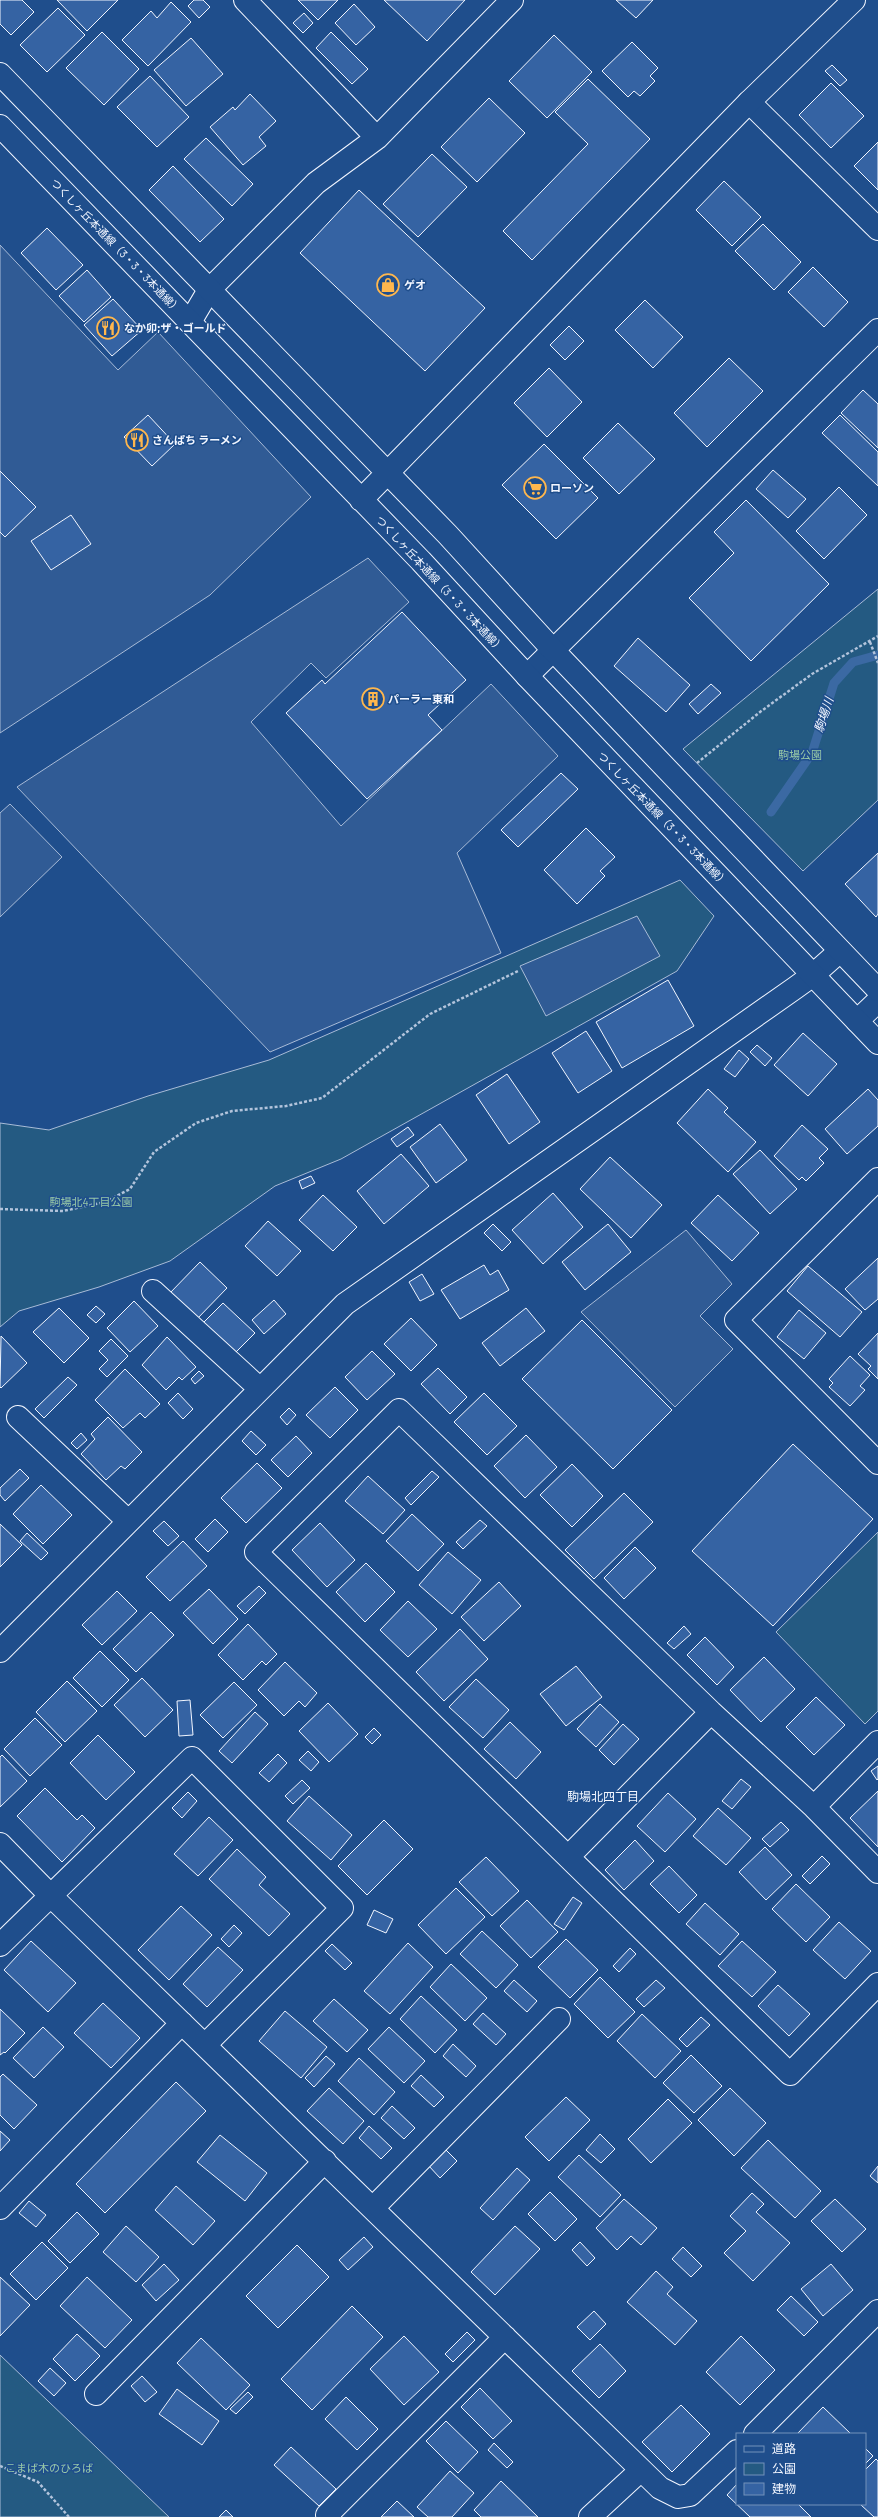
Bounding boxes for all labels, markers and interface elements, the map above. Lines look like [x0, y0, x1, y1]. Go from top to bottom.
street label: つくしヶ丘本通線（3・3・3本通線） [48, 176, 184, 316]
shop icon: ゲオ [375, 272, 401, 298]
place label: ゲオ [404, 278, 426, 291]
restaurant icon: なか卯;ザ・ゴールド [95, 315, 121, 341]
place label: なか卯;ザ・ゴールド [124, 321, 226, 334]
restaurant icon: さんぱち ラーメン [124, 427, 150, 453]
place label: さんぱち ラーメン [152, 433, 242, 446]
supermarket icon: ローソン [522, 475, 548, 501]
place label: ローソン [550, 481, 594, 494]
street label: つくしヶ丘本通線（3・3・3本通線） [374, 513, 507, 655]
building icon: パーラー東和 [360, 686, 386, 712]
place label: パーラー東和 [388, 692, 454, 705]
water label: 駒場川 [811, 694, 836, 734]
park label: 駒場公園 [778, 748, 822, 761]
street label: つくしヶ丘本通線（3・3・3本通線） [595, 749, 731, 889]
park label: 駒場北4丁目公園 [49, 1195, 133, 1208]
district label: 駒場北四丁目 [567, 1789, 639, 1803]
legend [736, 2433, 866, 2505]
text: 道路 [772, 2441, 796, 2455]
park label: こまば木のひろば [5, 2461, 93, 2474]
text: 公園 [772, 2461, 796, 2475]
text: 建物 [772, 2481, 796, 2495]

